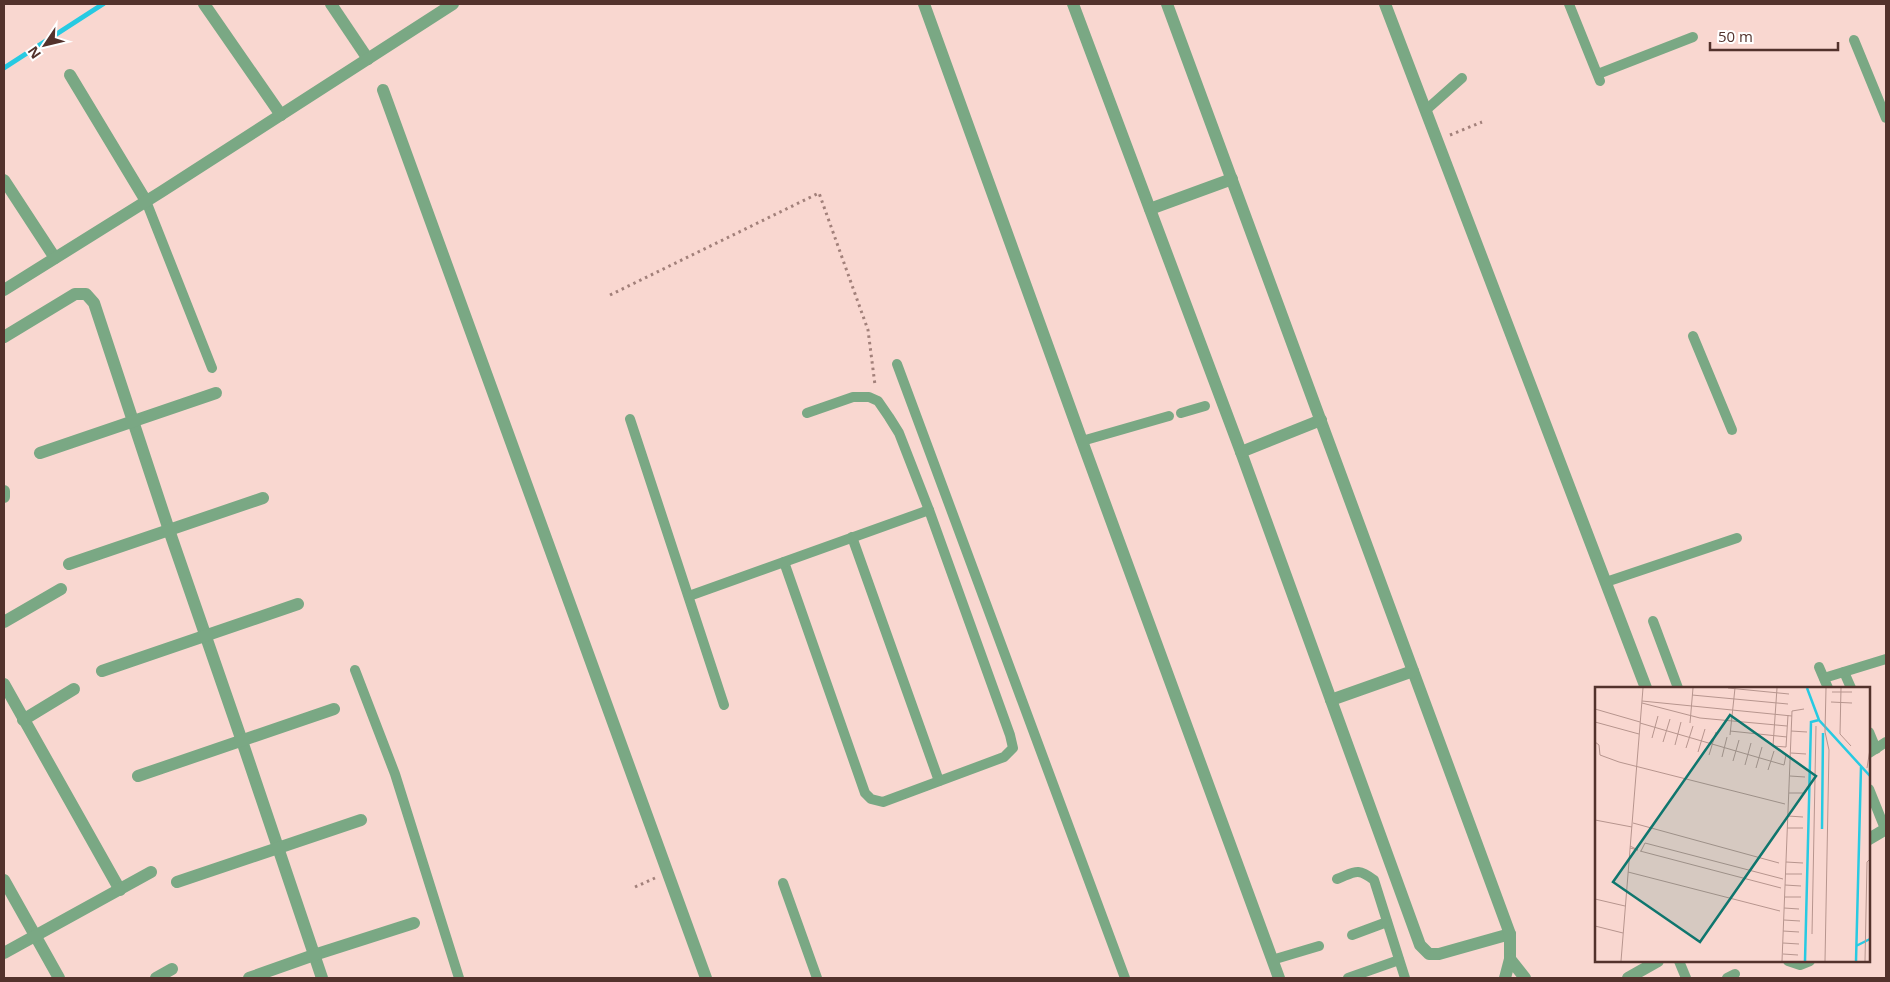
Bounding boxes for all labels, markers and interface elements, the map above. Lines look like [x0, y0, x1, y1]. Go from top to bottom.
north arrow [20, 20, 70, 70]
scale bar [1710, 20, 1838, 52]
text: 50 m [1718, 26, 1753, 46]
text: N [23, 43, 45, 63]
inset map [1595, 687, 1870, 962]

